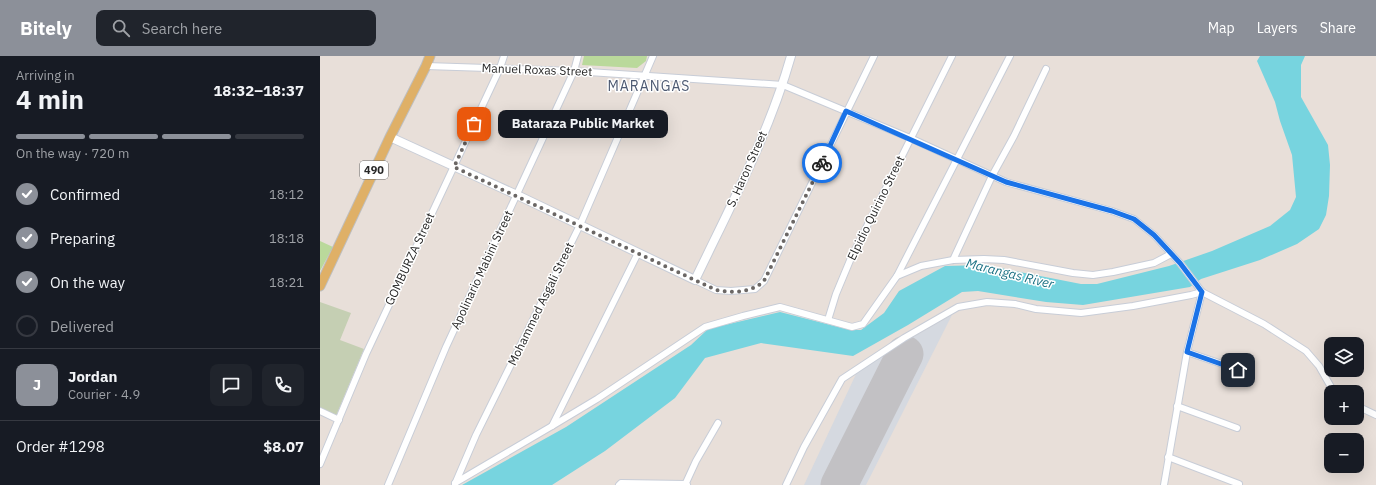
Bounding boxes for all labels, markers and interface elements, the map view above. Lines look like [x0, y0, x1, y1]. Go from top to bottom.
search box [96, 10, 376, 46]
text: Bitely [20, 16, 72, 40]
icon: search [110, 17, 132, 39]
text: Search here [142, 19, 222, 38]
text: Map [1208, 19, 1235, 37]
text: Layers [1257, 19, 1298, 37]
text: Share [1320, 19, 1356, 37]
street label: Manuel Roxas Street [481, 60, 593, 79]
text: Arriving in [16, 67, 75, 84]
district label: MARANGAS [607, 77, 691, 95]
text: 18:32–18:37 [213, 81, 304, 100]
text: 4 min [16, 82, 84, 116]
pin [457, 107, 491, 141]
callout: Bataraza Public Market [498, 110, 668, 138]
icon: bag [463, 113, 485, 135]
text: Bataraza Public Market [512, 115, 654, 132]
street label: S. Haron Street [723, 128, 770, 209]
courier [802, 143, 842, 183]
text: On the way · 720 m [16, 145, 129, 162]
icon: bike [811, 152, 833, 174]
street label: Elpidio Quirino Street [844, 153, 907, 263]
road number: 490 [360, 161, 388, 179]
icon: check [16, 183, 38, 205]
text: Confirmed [50, 185, 120, 204]
text: 18:12 [269, 186, 304, 203]
street label: Apolinario Mabini Street [447, 208, 516, 332]
street label: GOMBURZA Street [381, 210, 438, 308]
icon: check [16, 227, 38, 249]
text: Preparing [50, 229, 115, 248]
text: 18:18 [269, 230, 304, 247]
street label: Mohammed Asgali Street [504, 240, 577, 368]
water label: Marangas River [964, 254, 1057, 293]
icon: check [16, 271, 38, 293]
text: On the way [50, 273, 125, 292]
text: 18:21 [269, 274, 304, 291]
text: Delivered [50, 317, 114, 336]
map controls [1324, 337, 1364, 473]
button: layers [1324, 337, 1364, 377]
pin [1221, 353, 1255, 387]
icon: home [1227, 359, 1249, 381]
button: chat [210, 364, 252, 406]
button: phone [262, 364, 304, 406]
text: Jordan [68, 367, 117, 386]
text: J [33, 375, 41, 394]
button: + [1324, 385, 1364, 425]
text: Courier · 4.9 [68, 386, 140, 403]
button: − [1324, 433, 1364, 473]
text: Order #1298 [16, 437, 105, 456]
text: $8.07 [263, 437, 304, 456]

